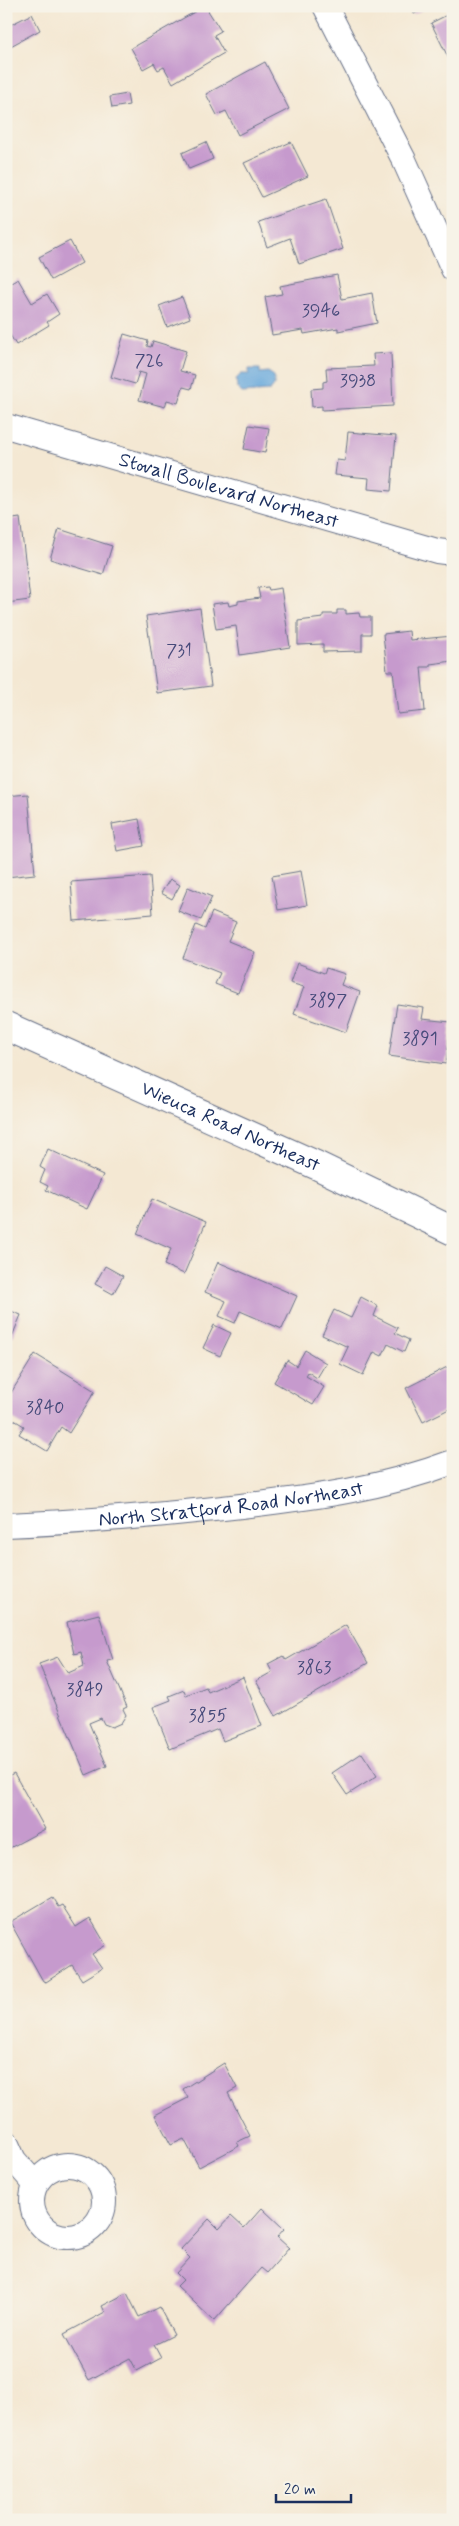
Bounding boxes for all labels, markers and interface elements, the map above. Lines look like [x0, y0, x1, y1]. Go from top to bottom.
house number: 3946 [302, 299, 340, 323]
house number: 726 [135, 349, 163, 373]
house number: 3938 [340, 369, 376, 393]
street label: Stovall Boulevard Northeast [116, 446, 342, 535]
house number: 731 [166, 639, 192, 663]
house number: 3897 [309, 989, 347, 1013]
house number: 3891 [402, 1027, 438, 1051]
street label: Wieuca Road Northeast [137, 1075, 324, 1179]
house number: 3840 [26, 1396, 64, 1420]
street label: North Stratford Road Northeast [98, 1475, 366, 1533]
house number: 3863 [297, 1656, 331, 1680]
house number: 3849 [66, 1678, 104, 1702]
house number: 3855 [189, 1704, 228, 1728]
scale bar [276, 2471, 352, 2503]
text: 20 m [284, 2480, 316, 2500]

